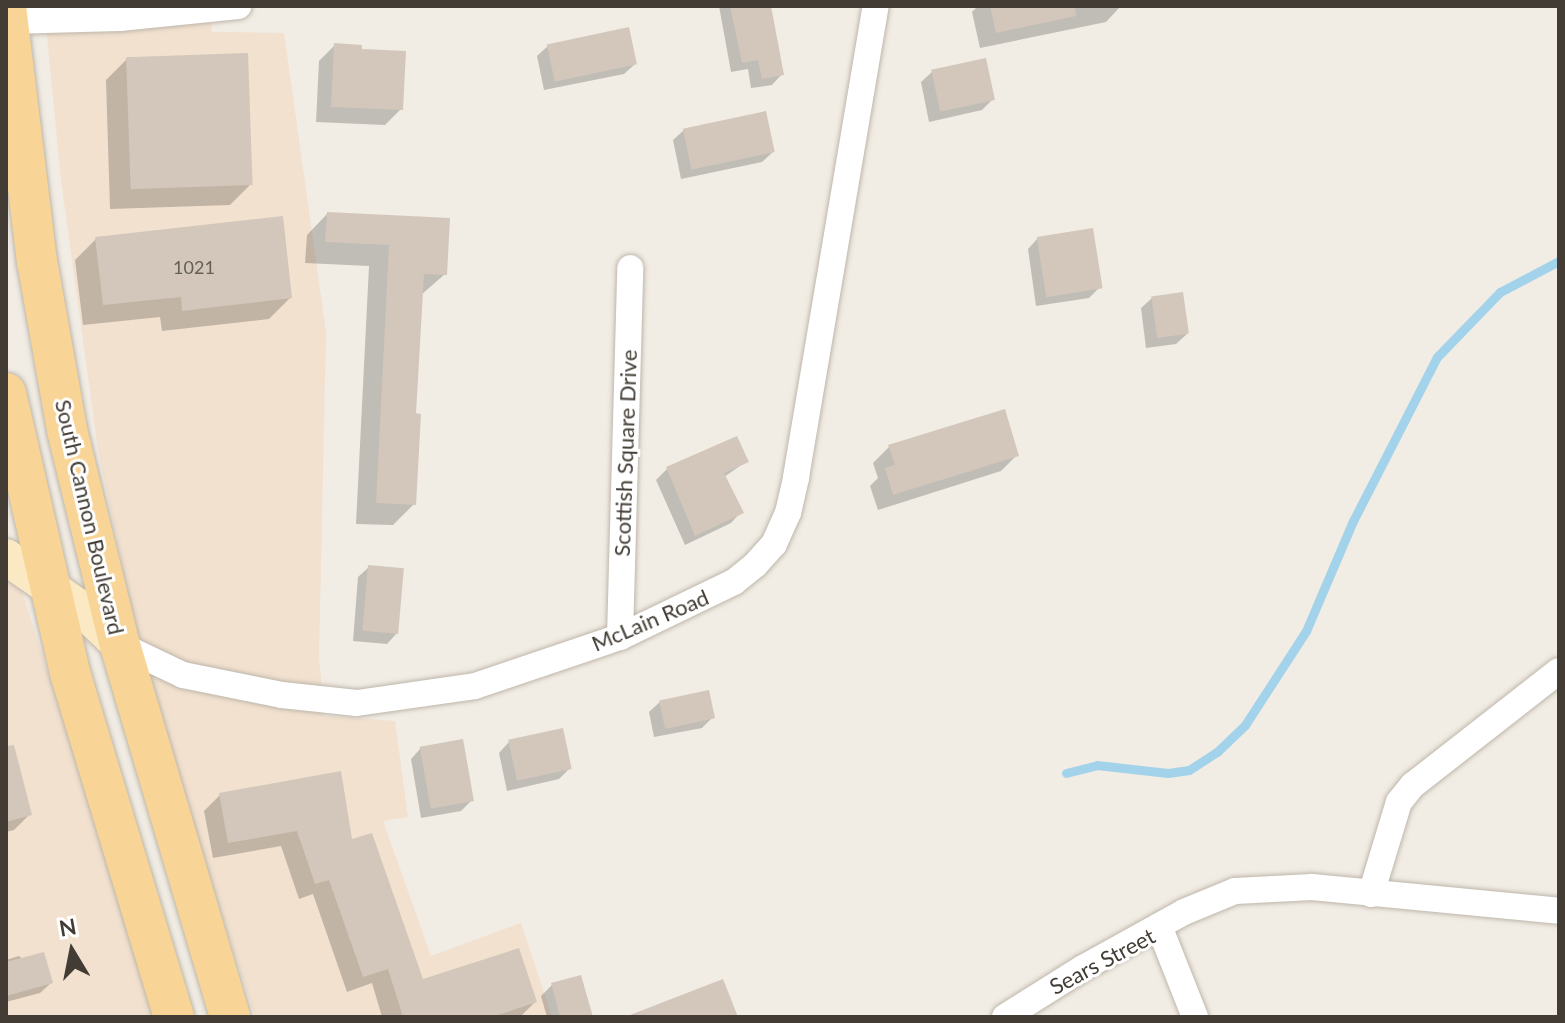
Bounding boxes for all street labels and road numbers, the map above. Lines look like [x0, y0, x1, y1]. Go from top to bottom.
street label: Scottish Square Drive [608, 349, 642, 557]
street label: South Cannon Boulevard [50, 397, 130, 637]
street label: McLain Road [587, 583, 713, 657]
street label: Sears Street [1045, 922, 1159, 1000]

